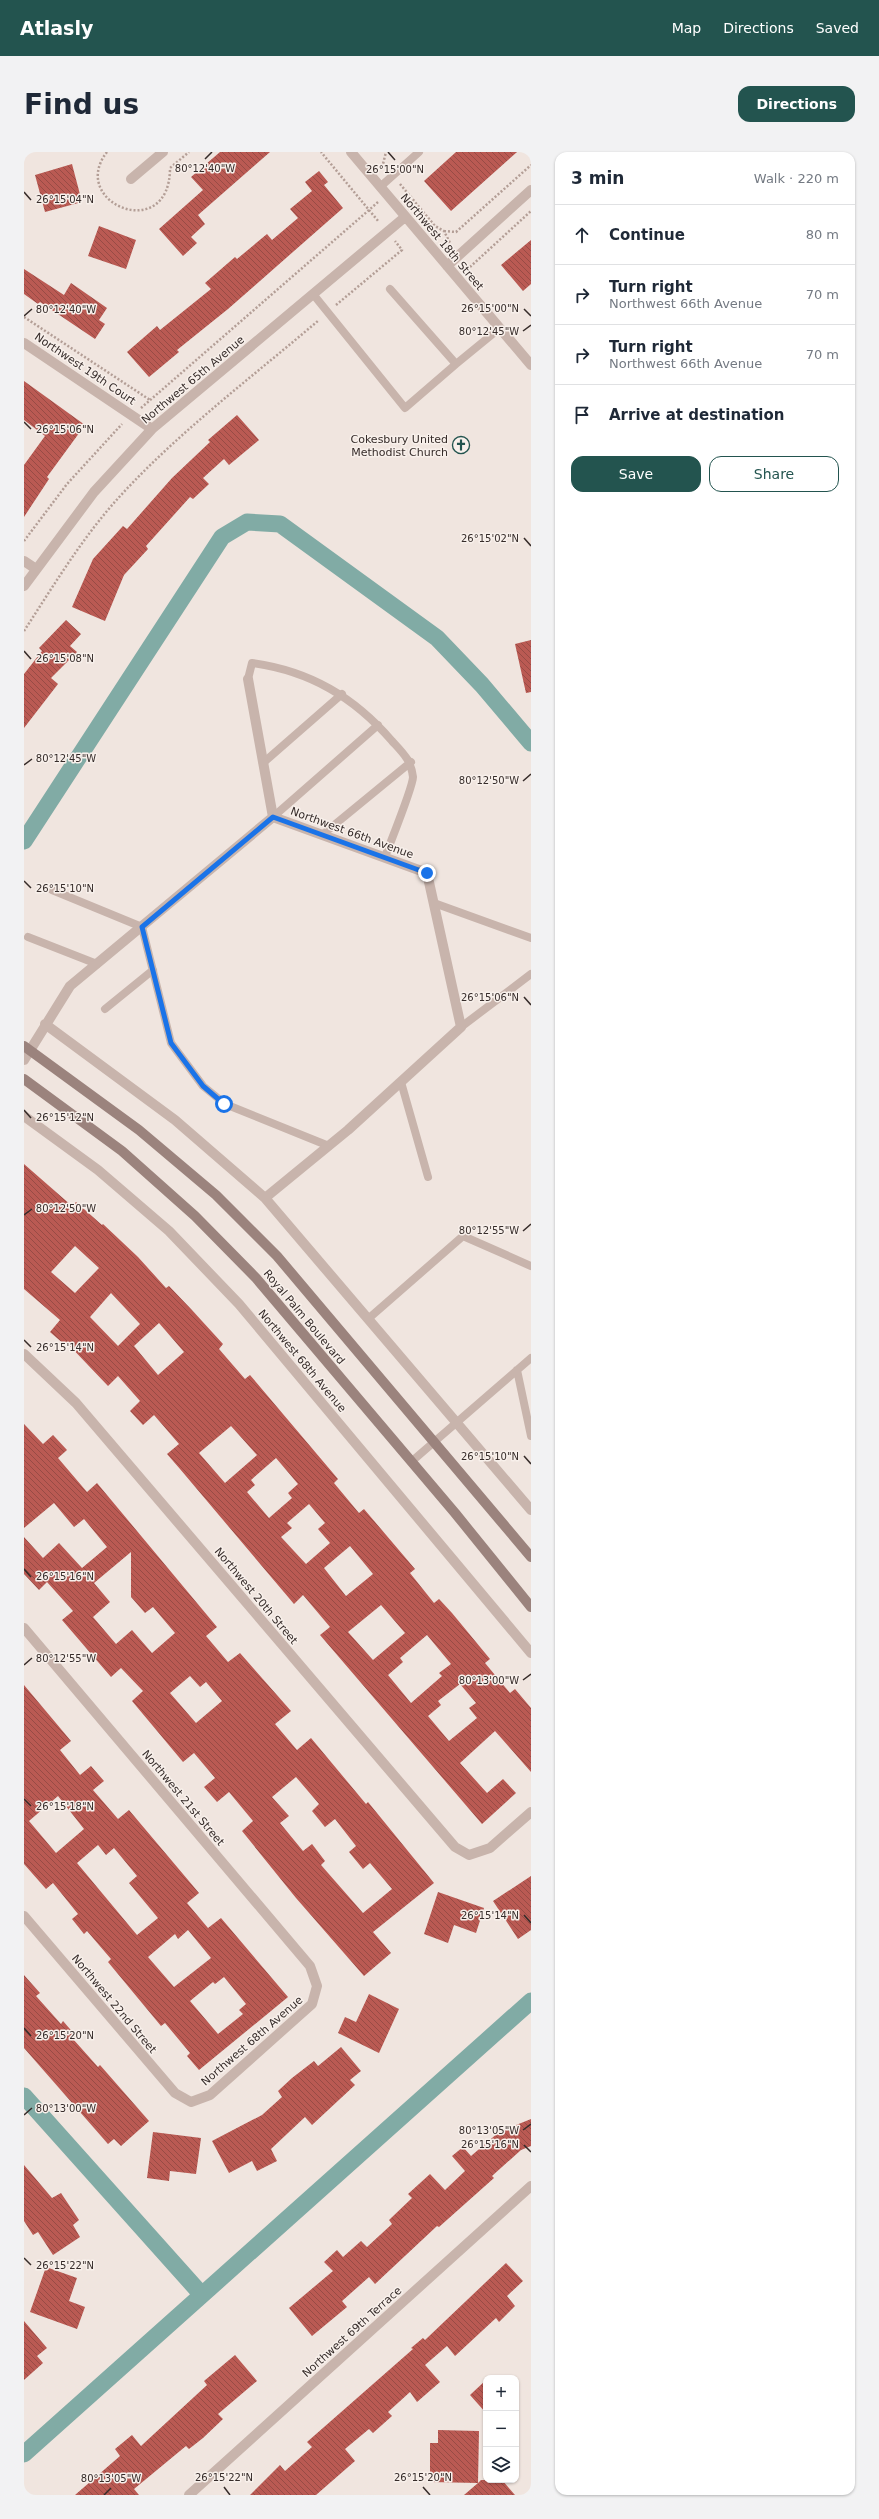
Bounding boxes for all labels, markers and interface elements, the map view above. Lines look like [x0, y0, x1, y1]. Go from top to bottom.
text: Atlasly [20, 17, 93, 39]
text: Map [672, 20, 701, 36]
text: Directions [723, 20, 794, 36]
text: Saved [816, 20, 859, 36]
button: Directions [738, 86, 855, 122]
text: Find us [24, 88, 139, 121]
text: 80°12'40"W [175, 163, 235, 174]
text: 26°15'00"N [366, 164, 424, 175]
text: 3 min [571, 168, 624, 188]
text: Walk · 220 m [754, 171, 839, 186]
street label: Northwest 18th Street [398, 191, 487, 294]
text: 26°15'04"N [36, 194, 94, 205]
icon: ahead [571, 224, 593, 246]
text: Continue [609, 226, 685, 244]
text: 80 m [806, 227, 839, 242]
text: Turn right [609, 278, 693, 296]
icon: right [571, 284, 593, 306]
text: 70 m [806, 287, 839, 302]
text: Northwest 66th Avenue [609, 296, 762, 311]
text: 26°15'00"N [461, 303, 519, 314]
text: 80°12'40"W [36, 304, 96, 315]
text: 80°12'45"W [459, 326, 519, 337]
street label: Northwest 19th Court [32, 330, 139, 408]
street label: Northwest 65th Avenue [139, 333, 247, 427]
text: Turn right [609, 338, 693, 356]
icon: right [571, 344, 593, 366]
text: 70 m [806, 347, 839, 362]
text: Northwest 66th Avenue [609, 356, 762, 371]
icon: arrive [571, 404, 593, 426]
text: Arrive at destination [609, 406, 784, 424]
text: 26°15'06"N [36, 424, 94, 435]
place label: Cokesbury United Methodist Church [350, 433, 448, 459]
church icon: Cokesbury United Methodist Church [451, 435, 471, 455]
button: Save [571, 456, 701, 492]
button: Share [709, 456, 839, 492]
text: 26°15'02"N [461, 533, 519, 544]
text: 26°15'08"N [36, 653, 94, 664]
text: 80°12'45"W [36, 753, 96, 764]
text: 80°12'50"W [459, 775, 519, 786]
street label: Northwest 66th Avenue [289, 805, 415, 861]
route end [418, 864, 436, 882]
text: 26°15'10"N [36, 883, 94, 894]
text: 26°15'06"N [461, 992, 519, 1003]
route start [215, 1095, 233, 1113]
text: 26°15'12"N [36, 1112, 94, 1123]
text: 80°12'50"W [36, 1203, 96, 1214]
text: 80°12'55"W [459, 1225, 519, 1236]
street label: Royal Palm Boulevard [261, 1267, 347, 1367]
street label: Northwest 68th Avenue [255, 1307, 349, 1415]
text: 26°15'14"N [36, 1342, 94, 1353]
text: 26°15'10"N [461, 1451, 519, 1462]
street label: Northwest 20th Street [212, 1545, 301, 1648]
text: 26°15'16"N [36, 1571, 94, 1582]
text: 80°12'55"W [36, 1653, 96, 1664]
text: 80°13'00"W [459, 1675, 519, 1686]
street label: Northwest 21st Street [139, 1747, 227, 1849]
text: 26°15'18"N [36, 1801, 94, 1812]
text: 26°15'14"N [461, 1910, 519, 1921]
street label: Northwest 22nd Street [69, 1952, 160, 2057]
street label: Northwest 68th Avenue [199, 1993, 305, 2088]
text: 26°15'20"N [36, 2030, 94, 2041]
text: 80°13'00"W [36, 2103, 96, 2114]
text: 80°13'05"W [459, 2125, 519, 2136]
text: 26°15'16"N [461, 2139, 519, 2150]
text: 26°15'22"N [36, 2260, 94, 2271]
street label: Northwest 69th Terrace [300, 2284, 404, 2380]
map controls [483, 2375, 519, 2483]
button: + [483, 2375, 519, 2411]
button: − [483, 2411, 519, 2447]
button: layers [483, 2447, 519, 2483]
text: 26°15'22"N [195, 2472, 253, 2483]
text: 26°15'20"N [394, 2472, 452, 2483]
text: 80°13'05"W [81, 2473, 141, 2484]

